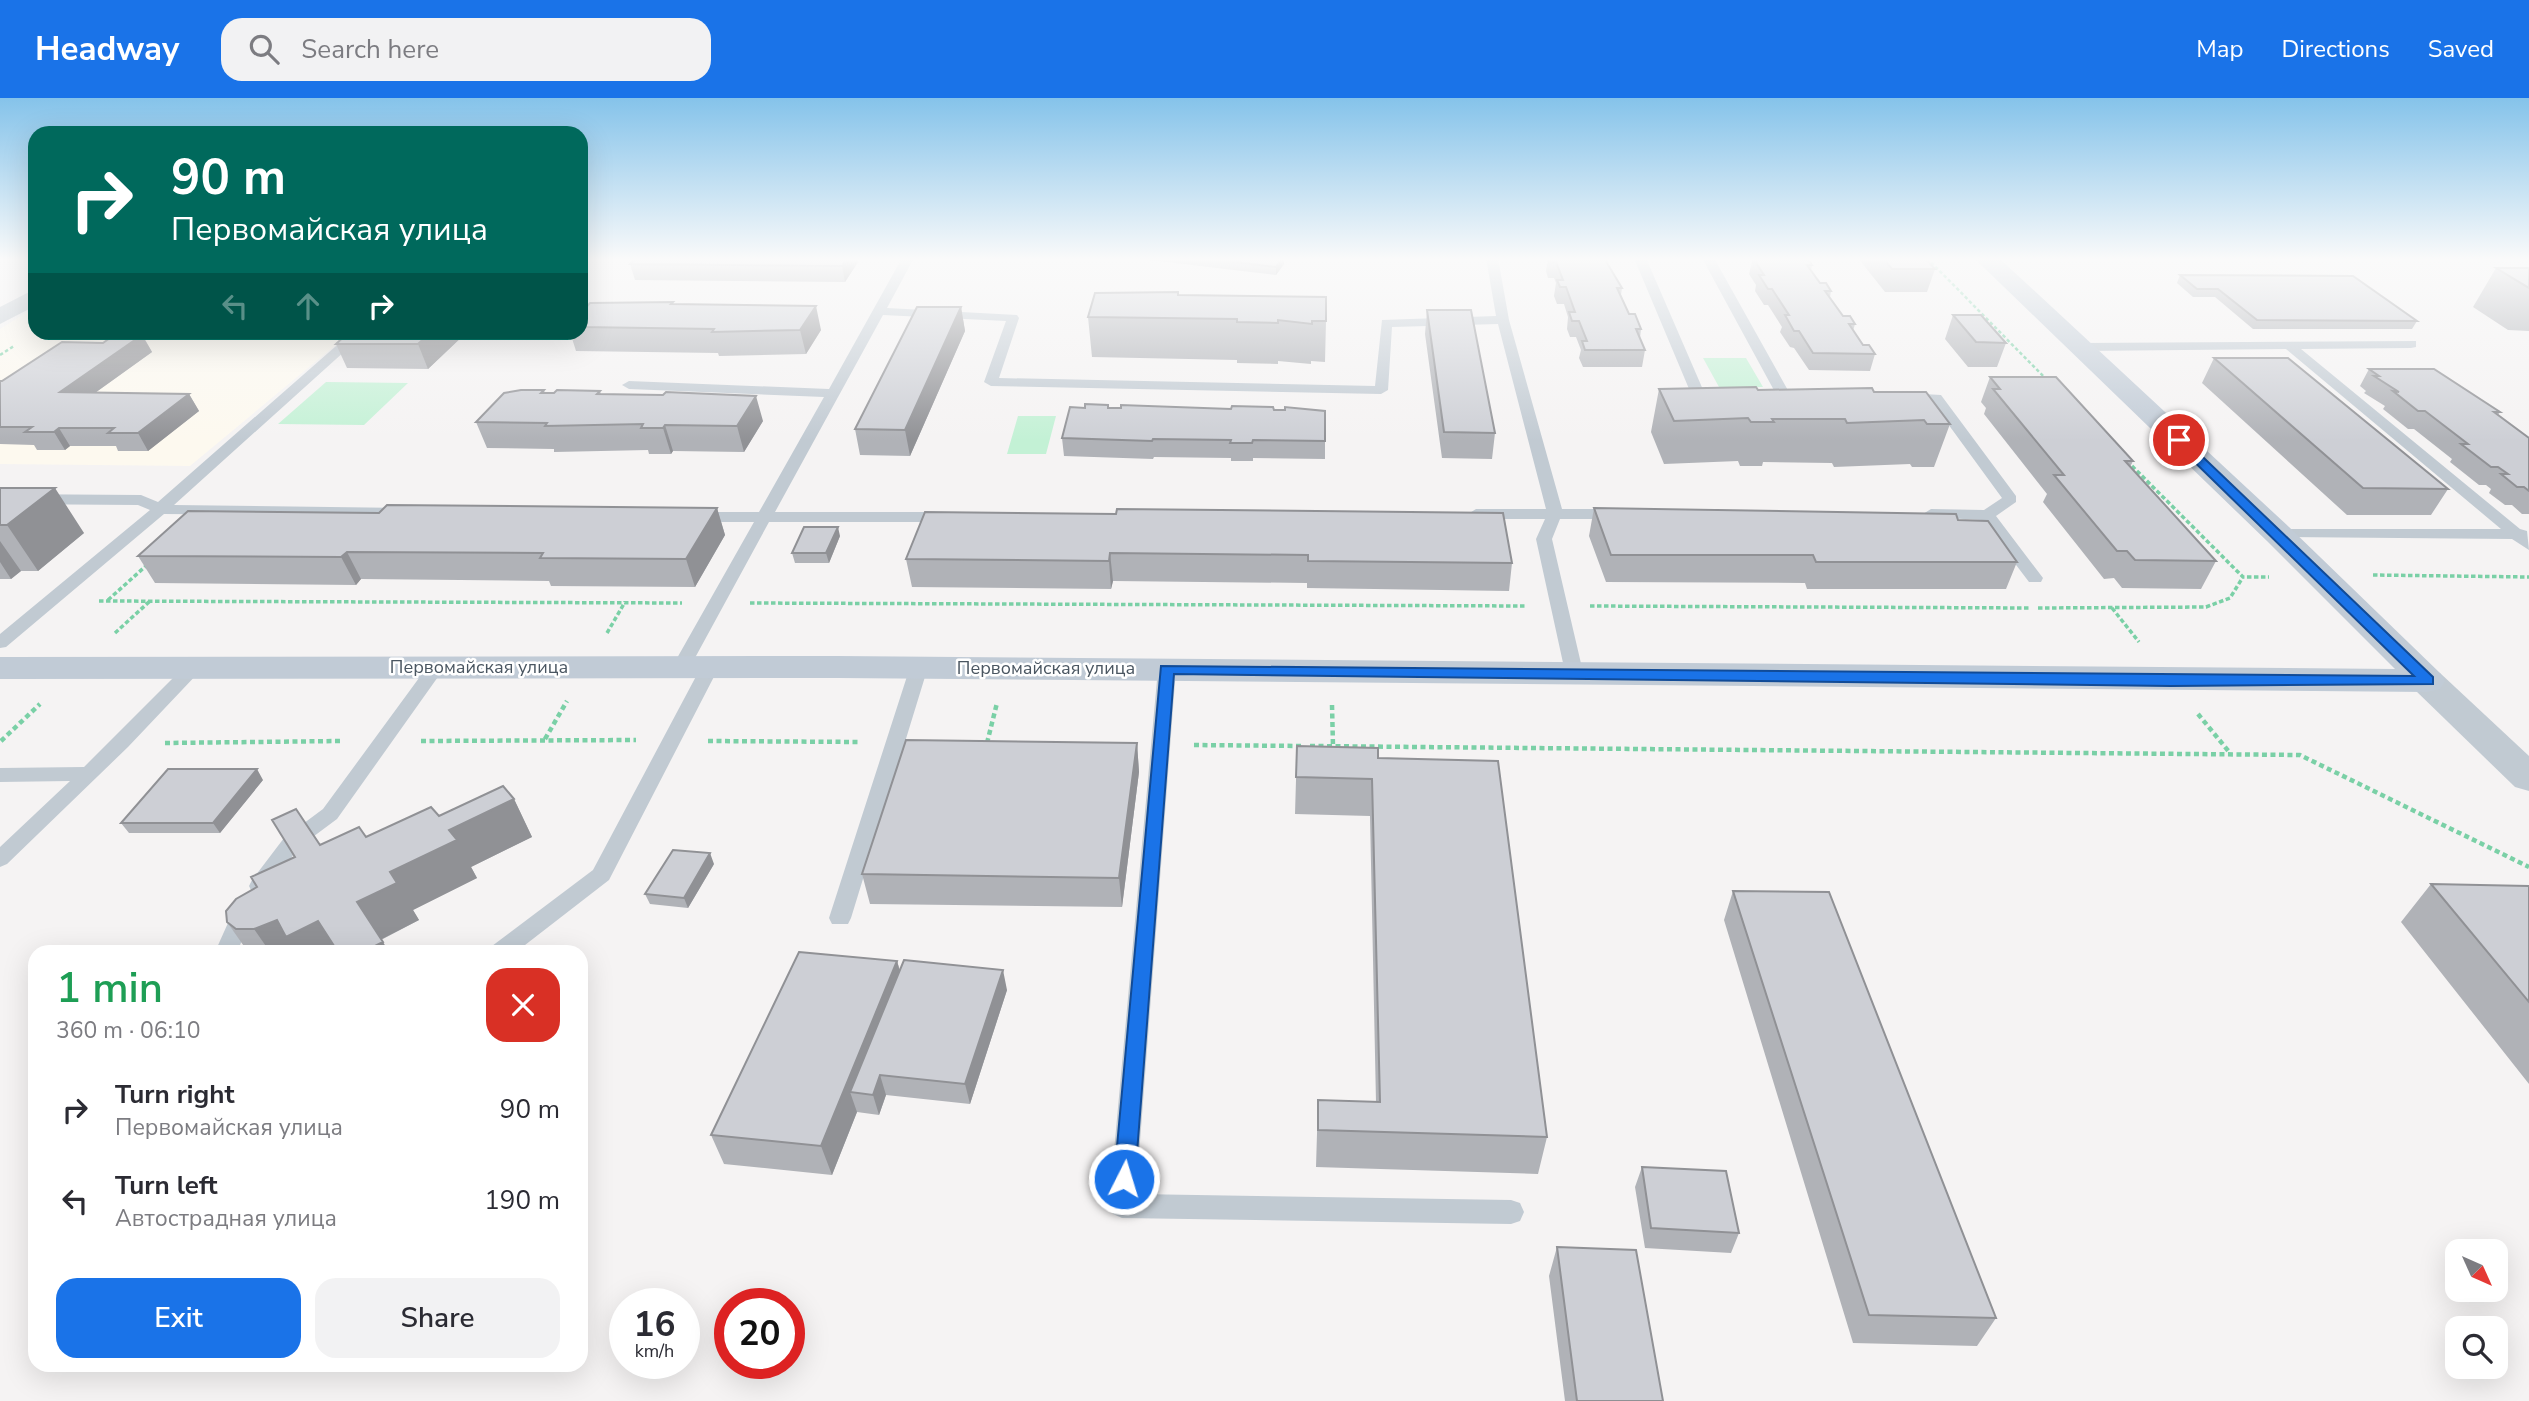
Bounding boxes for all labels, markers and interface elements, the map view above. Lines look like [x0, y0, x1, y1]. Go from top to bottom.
search box [221, 18, 711, 81]
text: Headway [35, 27, 179, 72]
icon: search [245, 30, 283, 68]
text: Search here [301, 32, 439, 67]
text: Map [2196, 33, 2243, 65]
text: Directions [2281, 33, 2390, 65]
text: Saved [2428, 33, 2494, 65]
text: 90 m [171, 144, 286, 211]
icon: right [56, 154, 147, 245]
text: Первомайская улица [171, 208, 488, 251]
icon: left [216, 287, 254, 325]
icon: ahead [289, 287, 327, 325]
icon: right [362, 287, 400, 325]
pin [2149, 410, 2209, 470]
icon: arrive [2160, 421, 2198, 459]
street label: Первомайская улица [390, 655, 568, 679]
street label: Первомайская улица [957, 656, 1135, 680]
text: 1 min [56, 960, 163, 1017]
button: close [486, 968, 560, 1042]
text: 360 m · 06:10 [56, 1015, 201, 1046]
text: Turn right [115, 1077, 234, 1112]
icon: right [56, 1091, 94, 1129]
text: 90 m [500, 1092, 560, 1127]
text: Первомайская улица [115, 1112, 343, 1143]
position arrow [1087, 1142, 1161, 1216]
text: Turn left [115, 1168, 218, 1203]
icon: left [56, 1182, 94, 1220]
text: 190 m [484, 1183, 560, 1218]
text: Автострадная улица [115, 1203, 337, 1234]
north arrow [2445, 1239, 2508, 1302]
map controls [2445, 1239, 2508, 1379]
button: Exit [56, 1278, 301, 1358]
button: Share [315, 1278, 560, 1358]
speed limit sign: 20 [714, 1288, 805, 1379]
text: 16 [633, 1301, 676, 1348]
button: search [2445, 1316, 2508, 1379]
text: km/h [635, 1339, 674, 1363]

